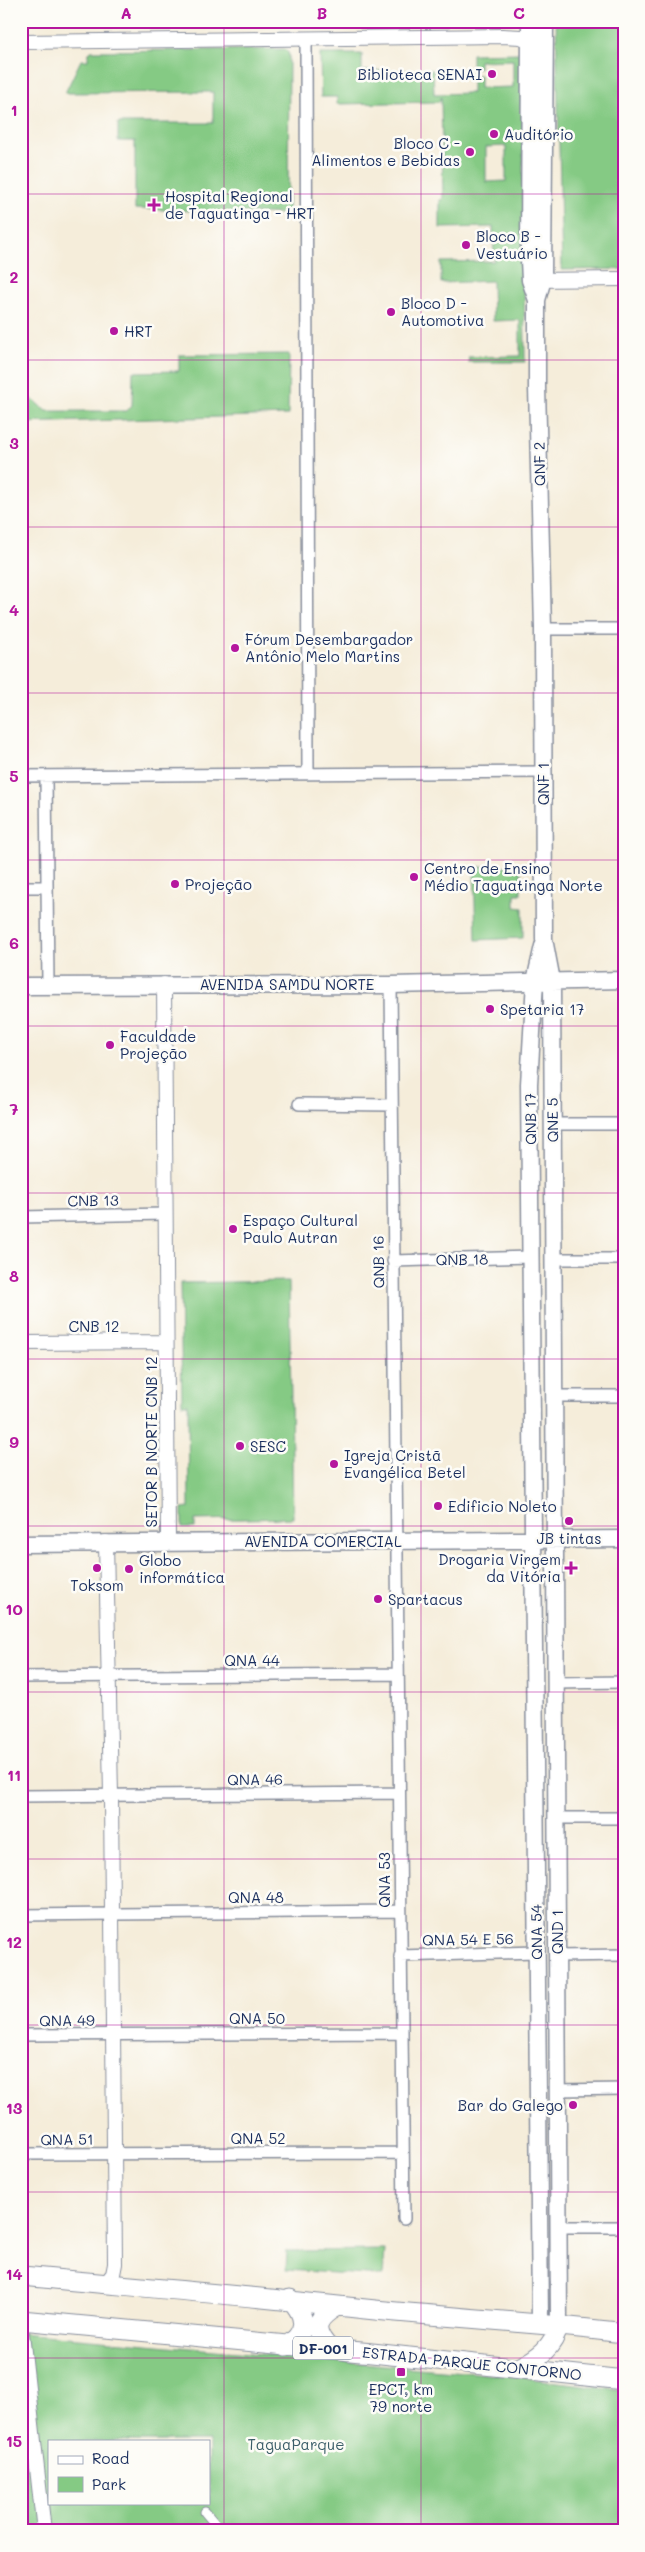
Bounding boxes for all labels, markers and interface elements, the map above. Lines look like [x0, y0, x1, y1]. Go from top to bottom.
text: A [120, 2, 132, 23]
text: B [317, 2, 327, 23]
text: C [513, 2, 525, 23]
place label: Biblioteca SENAI [357, 64, 482, 84]
marker: Biblioteca SENAI [486, 68, 498, 80]
text: 1 [10, 99, 18, 120]
place label: Auditório [504, 124, 573, 144]
marker: Auditório [488, 128, 500, 140]
place label: Bloco C - Alimentos e Bebidas [311, 133, 460, 170]
marker: Bloco C - Alimentos e Bebidas [464, 146, 476, 158]
place label: Hospital Regional de Taguatinga - HRT [165, 186, 315, 223]
marker: Hospital Regional de Taguatinga - HRT [147, 198, 161, 212]
place label: Bloco B - Vestuário [476, 226, 547, 263]
marker: Bloco B - Vestuário [460, 239, 472, 251]
text: 2 [10, 266, 19, 287]
place label: Bloco D - Automotiva [401, 293, 484, 330]
marker: Bloco D - Automotiva [385, 306, 397, 318]
place label: HRT [124, 321, 153, 341]
marker: HRT [108, 325, 120, 337]
text: 3 [9, 432, 19, 453]
street label: QNF 2 [529, 442, 549, 486]
text: 4 [9, 599, 19, 620]
place label: Fórum Desembargador Antônio Melo Martins [245, 629, 413, 666]
marker: Fórum Desembargador Antônio Melo Martins [229, 642, 241, 654]
street label: QNF 1 [533, 763, 553, 805]
text: 5 [9, 765, 19, 786]
place label: Centro de Ensino Médio Taguatinga Norte [424, 858, 603, 895]
marker: Centro de Ensino Médio Taguatinga Norte [408, 871, 420, 883]
place label: Projeção [185, 874, 252, 894]
marker: Projeção [169, 878, 181, 890]
text: 6 [9, 932, 19, 953]
street label: AVENIDA SAMDU NORTE [200, 974, 375, 994]
place label: Spetaria 17 [500, 999, 584, 1019]
marker: Spetaria 17 [484, 1003, 496, 1015]
place label: Faculdade Projeção [120, 1026, 196, 1063]
marker: Faculdade Projeção [104, 1039, 116, 1051]
street label: QNB 17 [520, 1093, 540, 1145]
street label: QNE 5 [542, 1097, 562, 1143]
text: 7 [10, 1098, 19, 1119]
street label: CNB 13 [67, 1190, 119, 1210]
place label: Espaço Cultural Paulo Autran [243, 1210, 358, 1247]
marker: Espaço Cultural Paulo Autran [227, 1223, 239, 1235]
street label: QNB 16 [368, 1235, 388, 1289]
street label: QNB 18 [435, 1249, 489, 1269]
text: 8 [9, 1265, 19, 1286]
street label: CNB 12 [69, 1316, 119, 1336]
street label: SETOR B NORTE CNB 12 [141, 1356, 161, 1528]
text: 9 [9, 1431, 19, 1452]
place label: SESC [250, 1436, 286, 1456]
marker: SESC [234, 1440, 246, 1452]
place label: Igreja Cristã Evangélica Betel [344, 1445, 466, 1482]
marker: Igreja Cristã Evangélica Betel [328, 1458, 340, 1470]
place label: Edificio Noleto [448, 1496, 557, 1516]
marker: Edificio Noleto [432, 1500, 444, 1512]
marker: JB tintas [563, 1515, 575, 1527]
place label: JB tintas [536, 1528, 602, 1548]
street label: AVENIDA COMERCIAL [244, 1531, 402, 1551]
place label: Drogaria Virgem da Vitória [438, 1549, 561, 1586]
place label: Globo informática [139, 1550, 225, 1587]
marker: Toksom [91, 1562, 103, 1574]
marker: Drogaria Virgem da Vitória [565, 1562, 577, 1574]
marker: Globo informática [123, 1563, 135, 1575]
place label: Toksom [70, 1575, 124, 1595]
place label: Spartacus [388, 1589, 463, 1609]
marker: Spartacus [372, 1593, 384, 1605]
text: 10 [5, 1598, 23, 1619]
street label: QNA 44 [224, 1650, 280, 1670]
text: 11 [7, 1764, 21, 1785]
street label: QNA 46 [227, 1769, 283, 1789]
street label: QNA 53 [374, 1852, 394, 1908]
street label: QNA 48 [228, 1887, 284, 1907]
street label: QNA 54 [526, 1904, 546, 1960]
street label: QND 1 [547, 1910, 567, 1954]
street label: QNA 54 E 56 [422, 1928, 514, 1950]
text: 12 [6, 1931, 22, 1952]
street label: QNA 50 [229, 2008, 285, 2028]
street label: QNA 49 [39, 2010, 95, 2030]
place label: Bar do Galego [458, 2095, 563, 2115]
text: 13 [6, 2097, 23, 2118]
marker: Bar do Galego [567, 2099, 579, 2111]
street label: QNA 52 [230, 2128, 286, 2148]
street label: QNA 51 [40, 2129, 94, 2149]
text: 14 [5, 2263, 23, 2284]
road number: DF-001 [293, 2336, 353, 2360]
street label: ESTRADA PARQUE CONTORNO [361, 2342, 583, 2384]
marker: EPCT, km 79 norte [395, 2366, 407, 2378]
place label: EPCT, km 79 norte [369, 2379, 433, 2416]
text: 15 [6, 2430, 22, 2451]
park label: TaguaParque [247, 2434, 345, 2454]
legend [48, 2440, 210, 2504]
text: Road [92, 2448, 129, 2468]
text: Park [92, 2474, 126, 2494]

